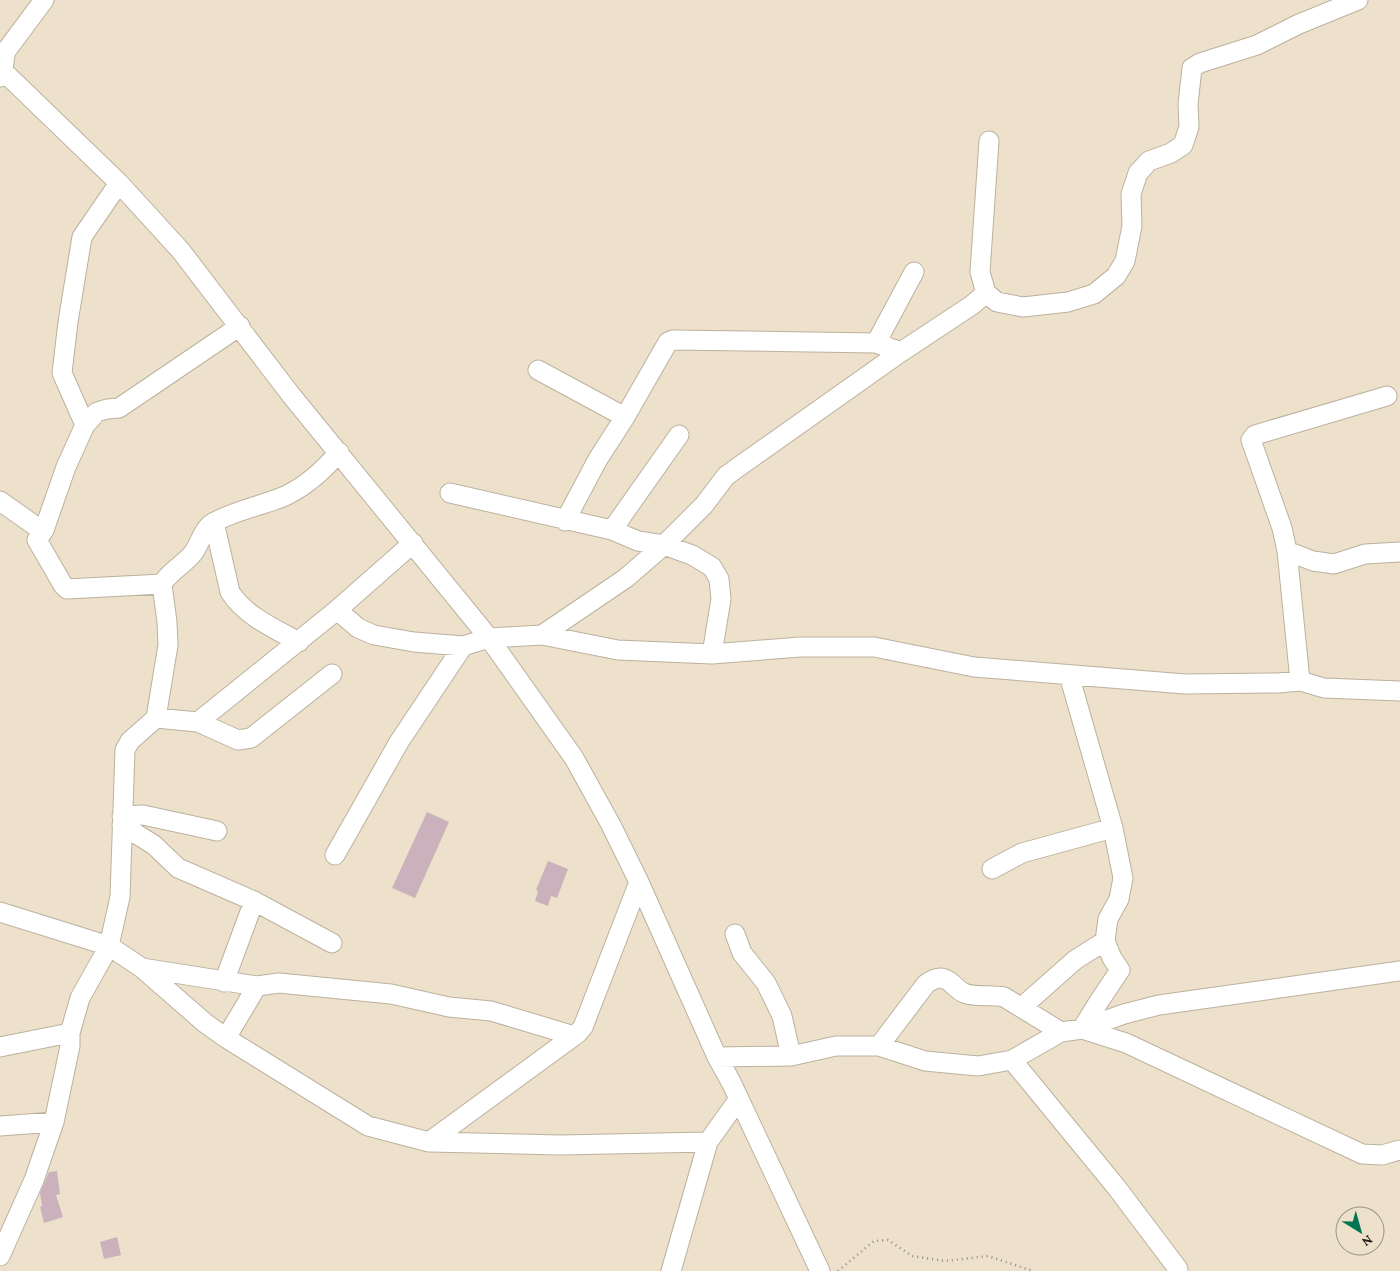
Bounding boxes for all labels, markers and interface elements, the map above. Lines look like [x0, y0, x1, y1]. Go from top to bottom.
north arrow [1335, 1206, 1385, 1256]
text: N [1359, 1232, 1376, 1251]

